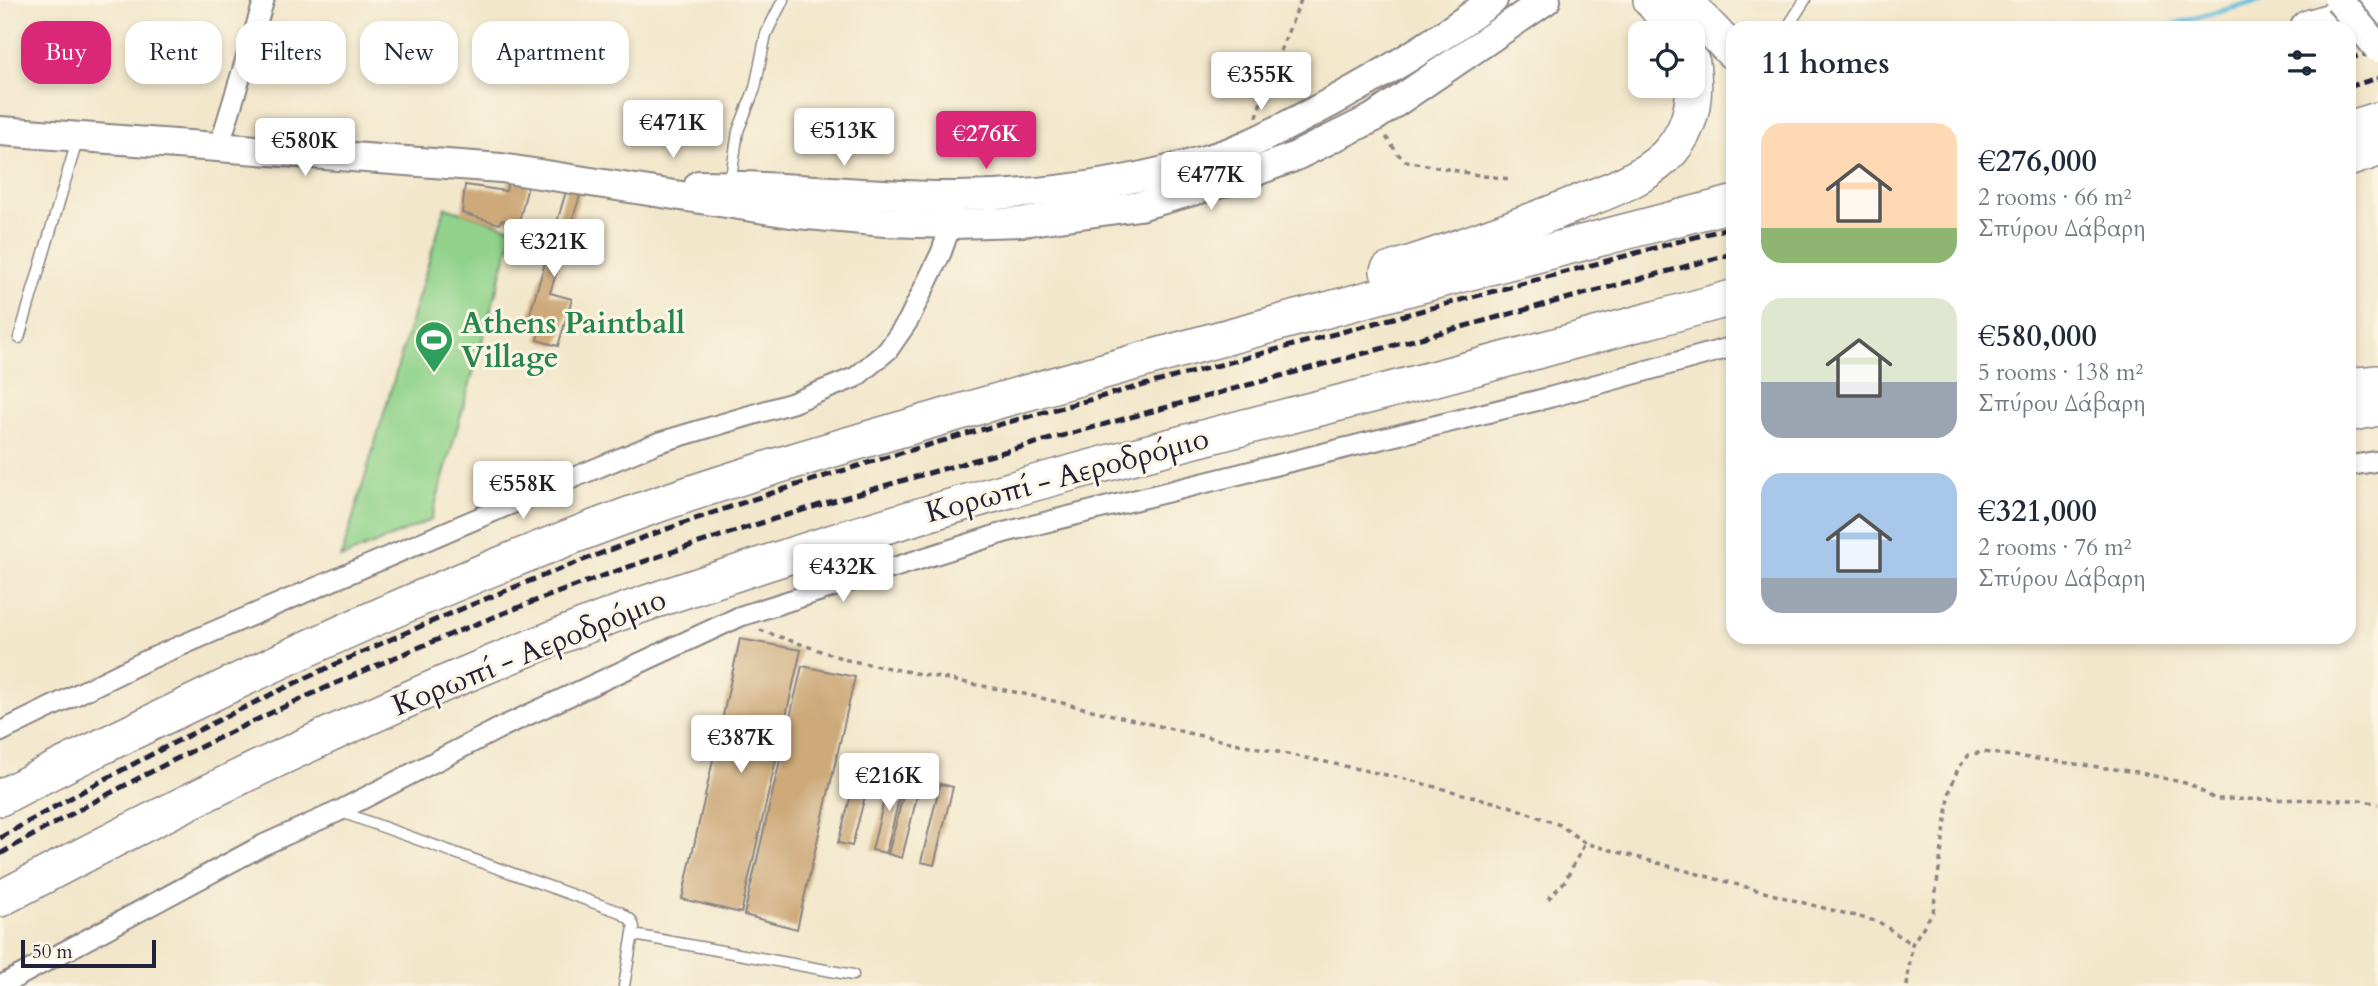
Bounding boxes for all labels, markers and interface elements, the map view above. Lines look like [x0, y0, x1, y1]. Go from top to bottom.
chip: Buy [21, 21, 111, 84]
chip: Rent [125, 21, 222, 84]
chip: Filters [236, 21, 346, 84]
chip: New [360, 21, 458, 84]
chip: Apartment [472, 21, 629, 84]
map controls [1628, 21, 1705, 98]
button: locate [1628, 21, 1705, 98]
text: 11 homes [1761, 43, 1890, 84]
icon: filters [2283, 44, 2321, 82]
pin: €355K [1212, 52, 1310, 112]
text: €355K [1227, 59, 1295, 90]
pin: €471K [624, 100, 722, 160]
text: €471K [639, 107, 707, 138]
pin: €513K [795, 108, 893, 168]
pin: €276K [937, 111, 1035, 171]
text: €513K [810, 115, 878, 146]
pin: €580K [256, 118, 354, 178]
text: €276K [952, 118, 1020, 149]
text: €580K [271, 125, 339, 156]
text: €276,000 [1978, 141, 2097, 182]
icon: home [1817, 151, 1901, 235]
pin: €477K [1162, 152, 1260, 212]
text: €477K [1177, 159, 1245, 190]
text: 2 rooms · 66 m² [1978, 182, 2131, 213]
text: Σπύρου Δάβαρη [1978, 213, 2145, 244]
pin: €321K [505, 219, 603, 279]
text: €321K [520, 226, 588, 257]
place label: Athens Paintball Village [461, 303, 685, 378]
text: €580,000 [1978, 316, 2097, 357]
sports icon: Athens Paintball Village [413, 319, 455, 374]
icon: home [1817, 326, 1901, 410]
text: 5 rooms · 138 m² [1978, 357, 2143, 388]
text: Σπύρου Δάβαρη [1978, 388, 2145, 419]
street label: Κορωπί - Αεροδρόμιο [921, 418, 1213, 533]
pin: €558K [474, 462, 572, 521]
text: €558K [489, 468, 557, 499]
text: €321,000 [1978, 491, 2097, 532]
icon: home [1817, 501, 1901, 585]
text: 2 rooms · 76 m² [1978, 532, 2131, 563]
pin: €432K [794, 544, 892, 604]
text: €432K [809, 551, 877, 582]
text: Σπύρου Δάβαρη [1978, 563, 2145, 594]
street label: Κορωπί - Αεροδρόμιο [386, 579, 672, 726]
pin: €387K [692, 716, 790, 775]
text: €387K [707, 722, 775, 753]
pin: €216K [840, 754, 938, 813]
text: €216K [855, 760, 923, 791]
scale bar [21, 937, 156, 969]
text: 50 m [32, 939, 73, 965]

